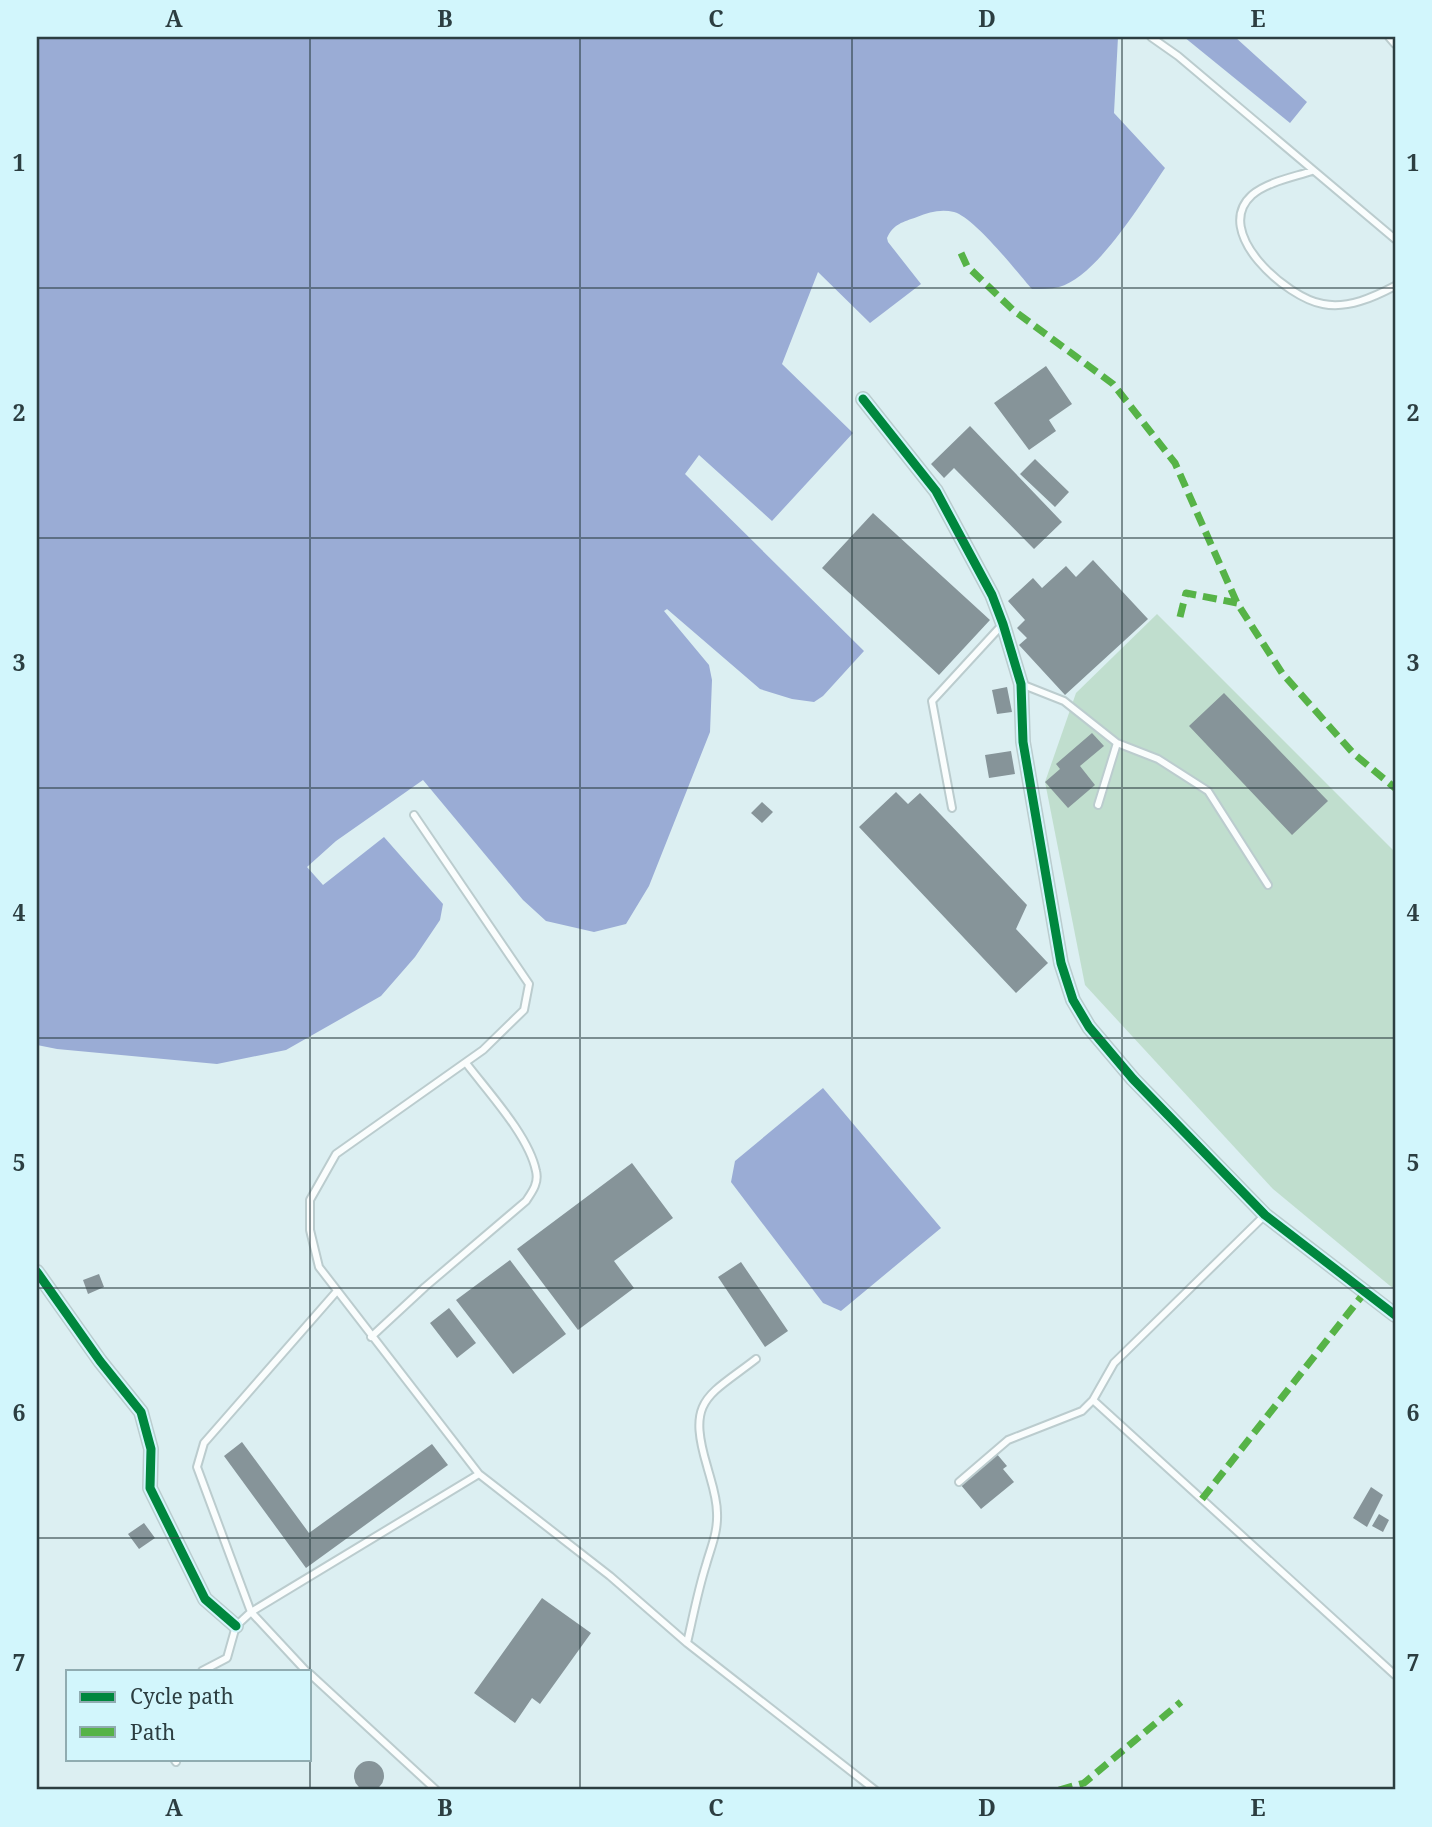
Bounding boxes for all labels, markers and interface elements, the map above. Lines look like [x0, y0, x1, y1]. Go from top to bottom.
text: A [165, 2, 183, 34]
text: B [437, 2, 453, 34]
text: C [708, 2, 724, 34]
text: D [978, 2, 996, 34]
text: E [1250, 2, 1266, 34]
text: 1 [13, 146, 26, 178]
text: 1 [1407, 146, 1420, 178]
text: 2 [13, 396, 26, 428]
text: 2 [1407, 396, 1420, 428]
text: 3 [13, 646, 26, 678]
text: 3 [1407, 646, 1420, 678]
text: 4 [13, 896, 26, 928]
text: 4 [1407, 896, 1420, 928]
text: 5 [13, 1146, 26, 1178]
text: 5 [1407, 1146, 1420, 1178]
text: 6 [13, 1396, 26, 1428]
text: 6 [1407, 1396, 1420, 1428]
text: 7 [13, 1646, 26, 1678]
text: 7 [1407, 1646, 1420, 1678]
legend [66, 1670, 312, 1760]
text: Cycle path [130, 1682, 234, 1710]
text: Path [130, 1718, 175, 1746]
text: A [165, 1791, 183, 1823]
text: B [437, 1791, 453, 1823]
text: C [708, 1791, 724, 1823]
text: D [978, 1791, 996, 1823]
text: E [1250, 1791, 1266, 1823]

